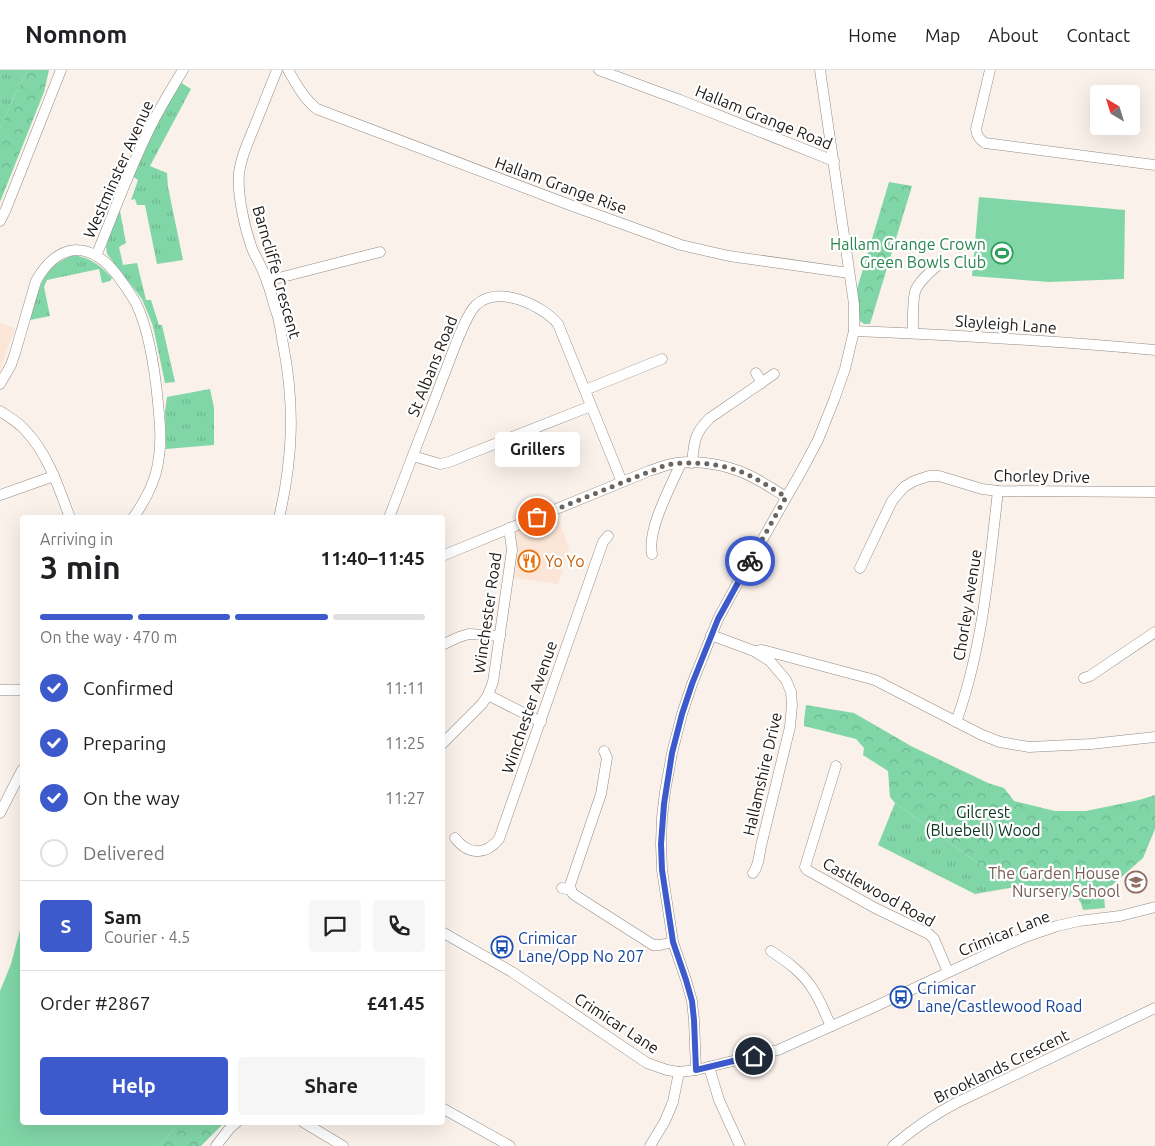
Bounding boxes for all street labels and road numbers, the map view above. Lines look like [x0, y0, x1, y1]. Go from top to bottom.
street label: Hallam Grange Road [693, 81, 835, 153]
street label: Westminster Avenue [79, 97, 157, 241]
street label: Hallam Grange Rise [493, 153, 629, 217]
street label: Barncliffe Crescent [249, 204, 305, 341]
street label: Slayleigh Lane [955, 311, 1057, 337]
street label: St Albans Road [404, 313, 460, 419]
street label: Chorley Drive [994, 466, 1090, 486]
street label: Chorley Avenue [949, 548, 985, 662]
street label: Winchester Road [470, 551, 504, 675]
street label: Winchester Avenue [498, 638, 560, 776]
street label: Hallamshire Drive [739, 711, 785, 837]
street label: Castlewood Road [820, 854, 938, 930]
street label: Crimicar Lane [956, 906, 1052, 960]
street label: Crimicar Lane [571, 989, 663, 1057]
street label: Brooklands Crescent [931, 1025, 1072, 1106]

